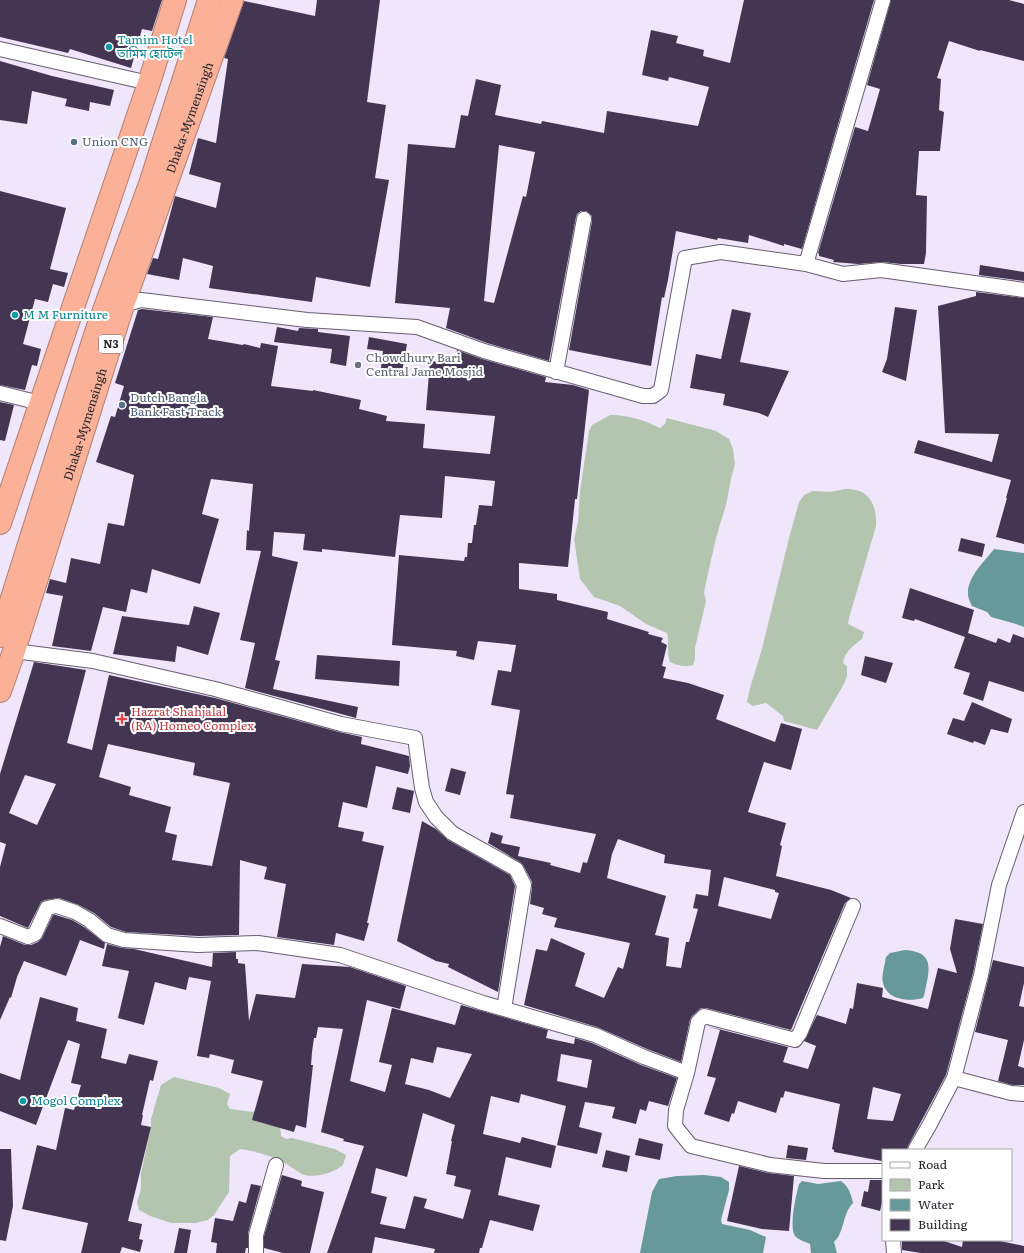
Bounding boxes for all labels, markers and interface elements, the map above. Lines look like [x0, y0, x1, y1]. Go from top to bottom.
place label: Tamim Hotel তামিম হোটেল [116, 30, 193, 62]
marker: Tamim Hotel তামিম হোটেল [104, 42, 114, 52]
street label: Dhaka-Mymensingh [161, 59, 217, 176]
place label: Union CNG [82, 132, 148, 150]
marker: Union CNG [69, 137, 79, 147]
place label: M M Furniture [23, 305, 108, 323]
marker: M M Furniture [10, 310, 20, 320]
road number: N3 [99, 335, 123, 353]
place label: Chowdhury Bari Central Jame Mosjid [366, 348, 484, 380]
marker: Chowdhury Bari Central Jame Mosjid [353, 360, 363, 370]
street label: Dhaka-Mymensingh [58, 365, 111, 483]
place label: Dutch Bangla Bank Fast Track [130, 388, 222, 420]
marker: Dutch Bangla Bank Fast Track [117, 400, 127, 410]
place label: Hazrat Shahjalal (RA) Homeo Complex [131, 702, 254, 734]
marker: Hazrat Shahjalal (RA) Homeo Complex [116, 713, 128, 725]
place label: Mogol Complex [31, 1091, 121, 1109]
marker: Mogol Complex [18, 1096, 28, 1106]
legend [882, 1149, 1012, 1241]
text: Road [918, 1155, 948, 1173]
text: Park [918, 1175, 945, 1193]
text: Water [918, 1195, 954, 1213]
text: Building [918, 1215, 968, 1233]

